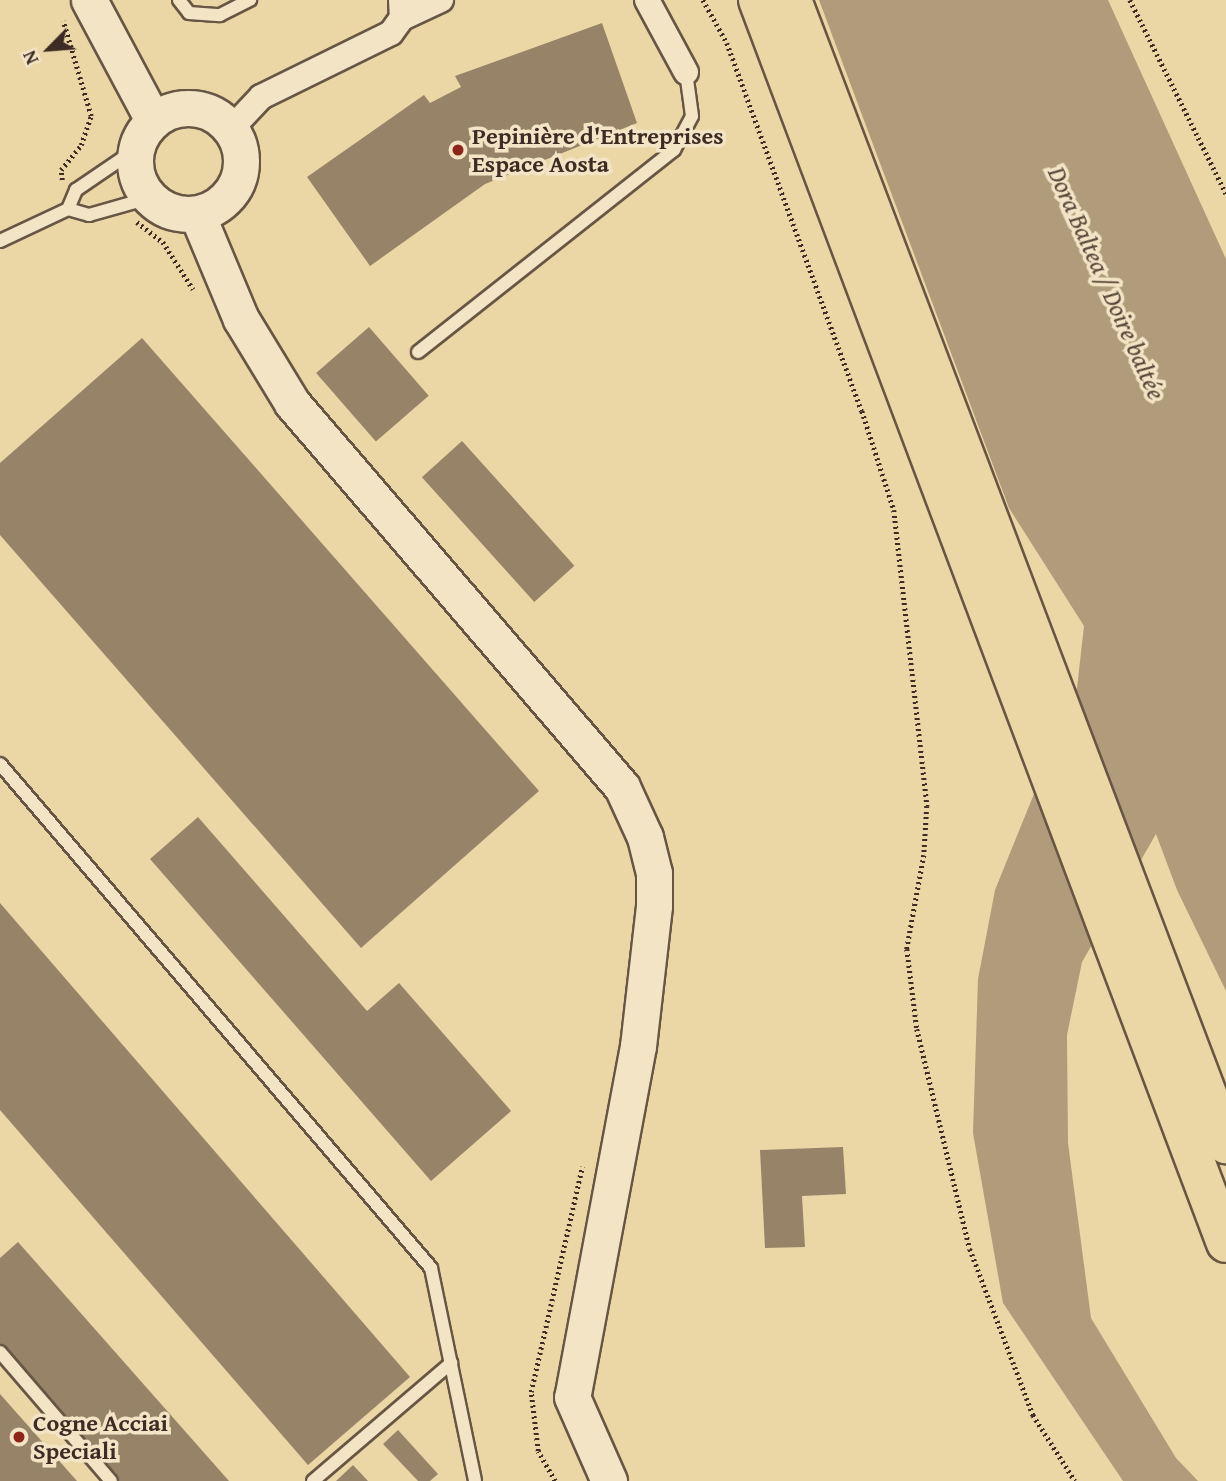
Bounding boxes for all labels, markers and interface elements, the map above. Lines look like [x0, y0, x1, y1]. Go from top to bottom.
north arrow [14, 14, 84, 84]
text: N [15, 46, 45, 70]
place label: Pepinière d'Entreprises Espace Aosta [472, 122, 724, 178]
marker: Pepinière d'Entreprises Espace Aosta [450, 142, 466, 158]
water label: Dora Baltea / Doire baltée [1041, 161, 1173, 405]
place label: Cogne Acciai Speciali [33, 1409, 168, 1465]
marker: Cogne Acciai Speciali [11, 1429, 27, 1445]

